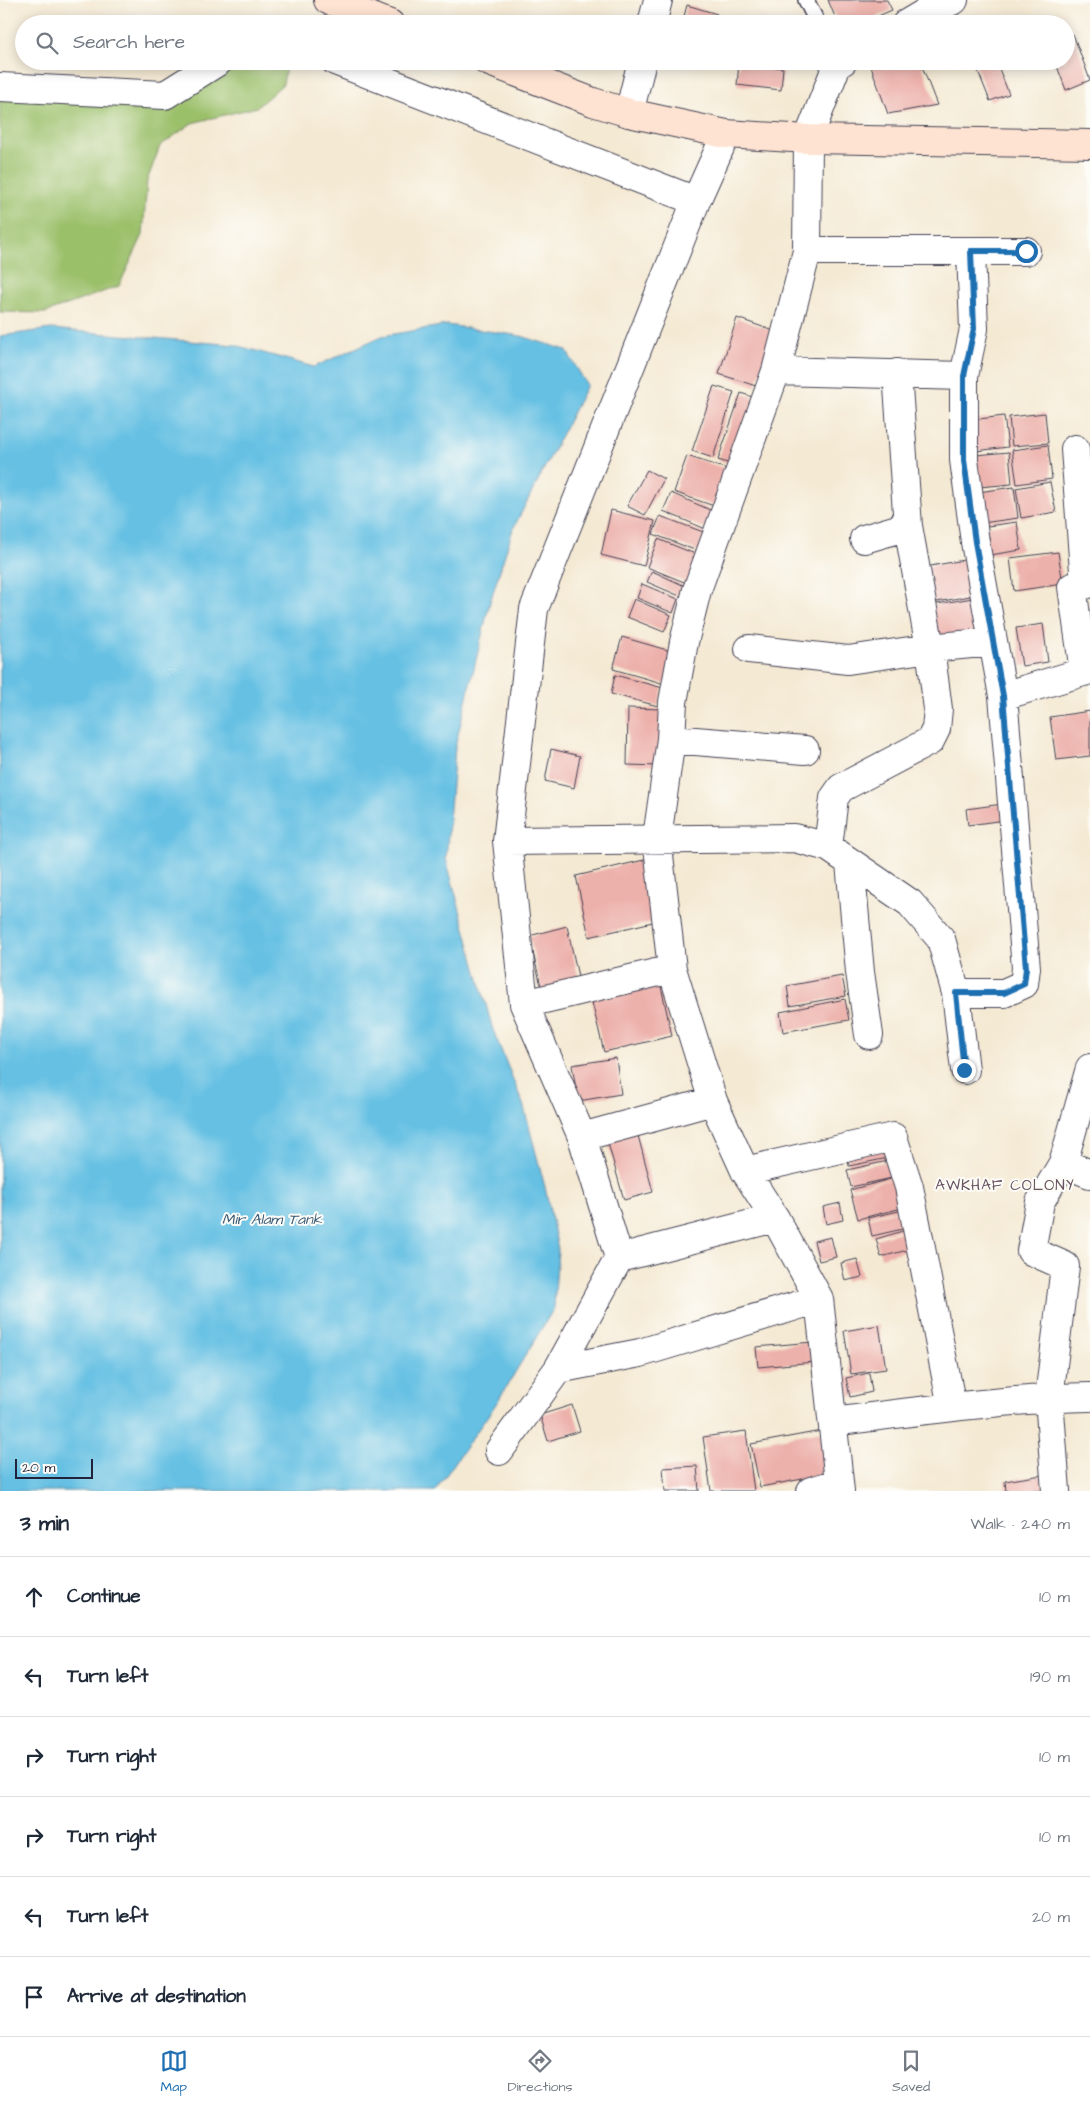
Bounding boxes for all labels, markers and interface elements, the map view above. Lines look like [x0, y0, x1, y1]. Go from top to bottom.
search box [15, 15, 1075, 70]
icon: search [33, 29, 61, 57]
text: Search here [73, 29, 185, 56]
route start [1015, 240, 1038, 263]
route end [953, 1059, 976, 1082]
district label: AWKHAF COLONY [935, 1175, 1075, 1196]
water label: Mir Alam Tank [222, 1209, 323, 1230]
scale bar [15, 1456, 92, 1479]
text: 20 m [22, 1458, 55, 1478]
text: 3 min [20, 1509, 69, 1538]
text: Walk · 240 m [970, 1513, 1070, 1535]
icon: ahead [20, 1583, 48, 1611]
text: Continue [67, 1583, 141, 1610]
text: 10 m [1039, 1586, 1070, 1608]
icon: left [20, 1663, 48, 1691]
text: Turn left [67, 1663, 148, 1690]
text: 190 m [1030, 1666, 1070, 1688]
icon: right [20, 1743, 48, 1771]
text: Turn right [67, 1743, 156, 1770]
text: 10 m [1039, 1746, 1070, 1768]
icon: right [20, 1823, 48, 1851]
text: Turn right [67, 1823, 156, 1850]
text: 10 m [1039, 1826, 1070, 1848]
icon: left [20, 1903, 48, 1931]
text: Turn left [67, 1903, 148, 1930]
text: 20 m [1032, 1906, 1070, 1928]
icon: arrive [20, 1983, 48, 2011]
text: Arrive at destination [67, 1983, 246, 2010]
tab: Map [160, 2047, 188, 2097]
tab: Directions [507, 2047, 572, 2097]
tab: Saved [892, 2047, 930, 2097]

